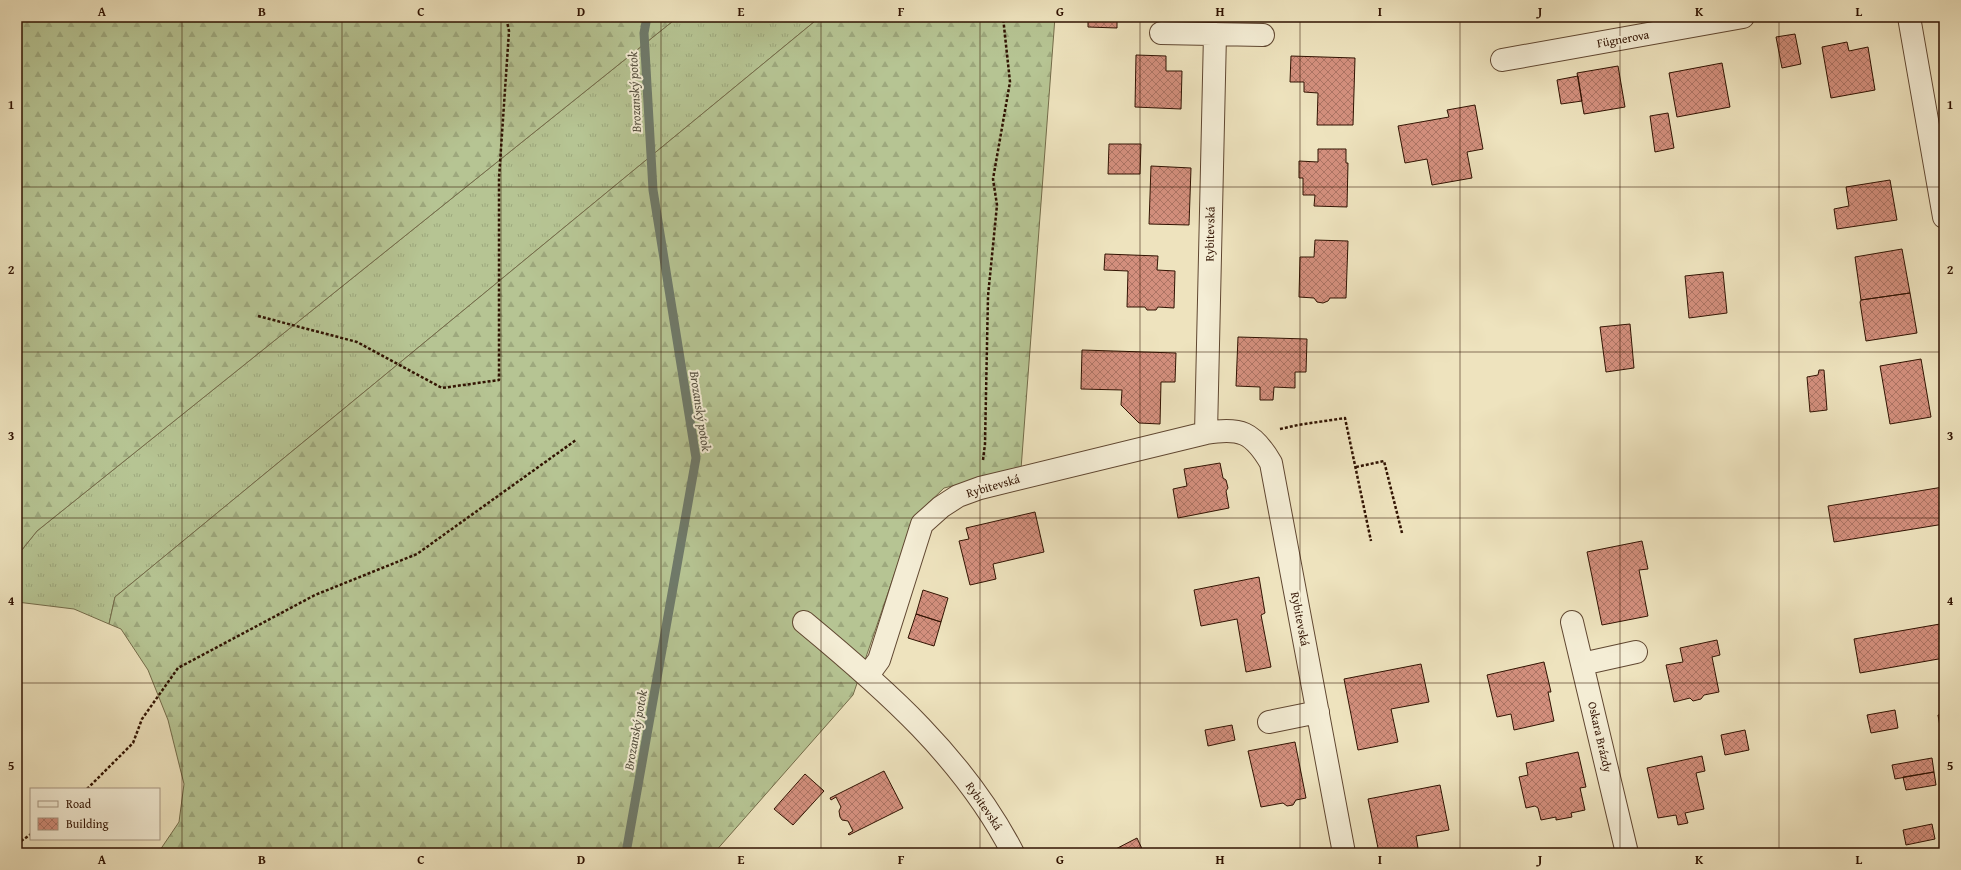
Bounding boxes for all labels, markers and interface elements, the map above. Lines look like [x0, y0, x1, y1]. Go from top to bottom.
text: A [98, 2, 107, 21]
text: B [258, 2, 266, 21]
text: C [417, 2, 425, 21]
text: D [577, 2, 585, 21]
text: E [738, 2, 745, 21]
text: F [898, 2, 905, 21]
text: G [1056, 2, 1064, 21]
text: H [1215, 2, 1225, 21]
text: I [1378, 2, 1382, 21]
text: J [1536, 2, 1543, 21]
text: K [1695, 2, 1704, 21]
text: L [1856, 2, 1863, 21]
street label: Fügnerova [1595, 26, 1651, 51]
water label: Brozanský potok [623, 51, 646, 134]
text: 1 [8, 95, 14, 114]
text: 1 [1947, 95, 1953, 114]
street label: Rybitevská [1201, 206, 1218, 262]
text: 2 [8, 260, 15, 279]
text: 2 [1947, 260, 1954, 279]
water label: Brozanský potok [685, 369, 716, 453]
text: 3 [8, 426, 14, 445]
text: 3 [1947, 426, 1953, 445]
street label: Rybitevská [964, 470, 1022, 501]
street label: Rybitevská [1287, 590, 1314, 648]
text: 4 [8, 591, 15, 610]
text: 4 [1947, 591, 1954, 610]
water label: Brozanský potok [619, 688, 652, 773]
street label: Oskara Brázdy [1584, 700, 1617, 774]
text: 5 [8, 756, 15, 775]
text: 5 [1947, 756, 1954, 775]
street label: Rybitevská [962, 778, 1007, 833]
legend [30, 788, 160, 840]
text: Road [66, 795, 92, 812]
text: Building [66, 815, 109, 832]
text: A [98, 850, 107, 869]
text: B [258, 850, 266, 869]
text: C [417, 850, 425, 869]
text: D [577, 850, 585, 869]
text: E [738, 850, 745, 869]
text: F [898, 850, 905, 869]
text: G [1056, 850, 1064, 869]
text: H [1215, 850, 1225, 869]
text: I [1378, 850, 1382, 869]
text: J [1536, 850, 1543, 869]
text: K [1695, 850, 1704, 869]
text: L [1856, 850, 1863, 869]

